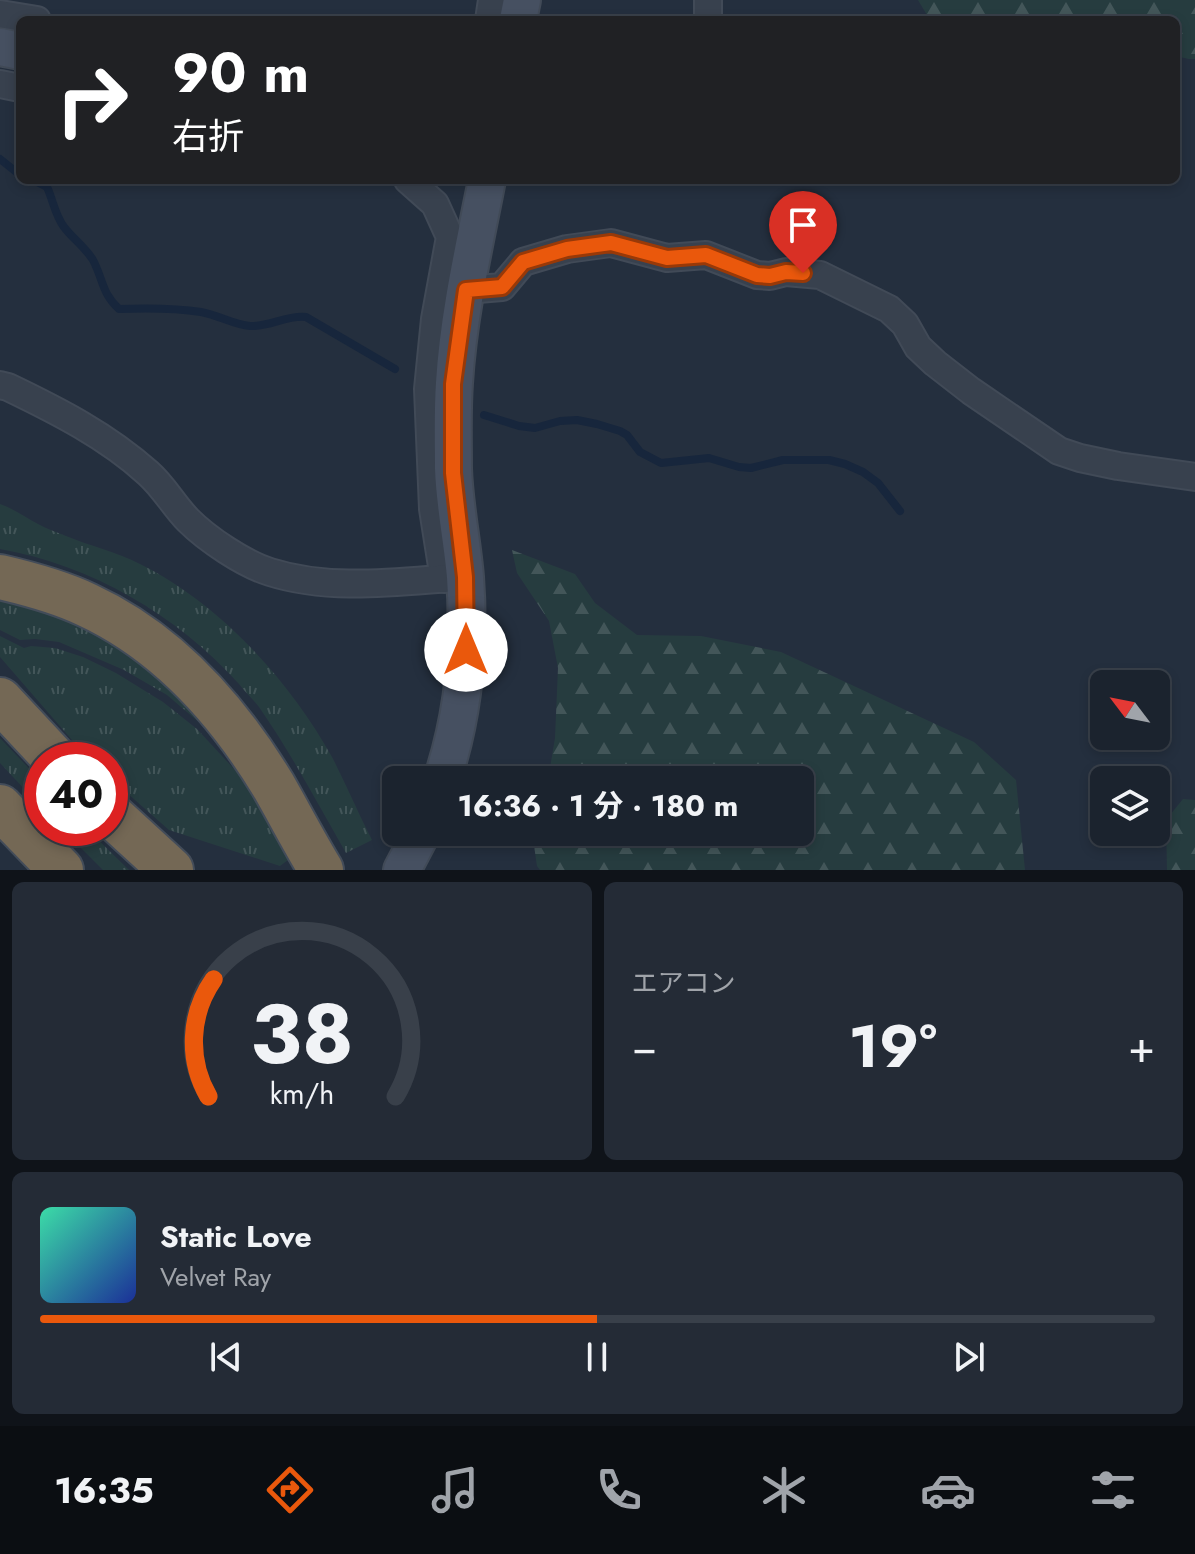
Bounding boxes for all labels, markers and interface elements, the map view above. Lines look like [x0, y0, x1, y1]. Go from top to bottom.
text: 90 m [172, 32, 309, 113]
icon: right [40, 48, 144, 152]
text: 右折 [172, 110, 244, 162]
pin [769, 191, 837, 273]
icon: arrive [781, 203, 825, 247]
position arrow [424, 608, 508, 692]
north arrow [1090, 670, 1170, 750]
map controls [1090, 670, 1170, 846]
speed limit sign: 40 [24, 742, 128, 846]
button: layers [1090, 766, 1170, 846]
text: 16:36 · 1 分 · 180 m [458, 784, 738, 827]
text: エアコン [632, 964, 736, 1002]
text: 38 [250, 974, 354, 1094]
text: 19° [848, 1003, 937, 1090]
text: − [632, 1015, 657, 1079]
text: + [1128, 1015, 1155, 1079]
text: km/h [269, 1073, 334, 1115]
text: Static Love [160, 1215, 312, 1258]
text: Velvet Ray [160, 1258, 271, 1296]
icon: previous [204, 1335, 248, 1379]
icon: pause [575, 1335, 619, 1379]
icon: next [947, 1335, 991, 1379]
icon: directions [262, 1462, 318, 1518]
icon: music [427, 1462, 483, 1518]
icon: phone [591, 1462, 647, 1518]
icon: climate [756, 1462, 812, 1518]
icon: car [920, 1462, 976, 1518]
icon: filters [1085, 1462, 1141, 1518]
text: 16:35 [54, 1464, 154, 1516]

